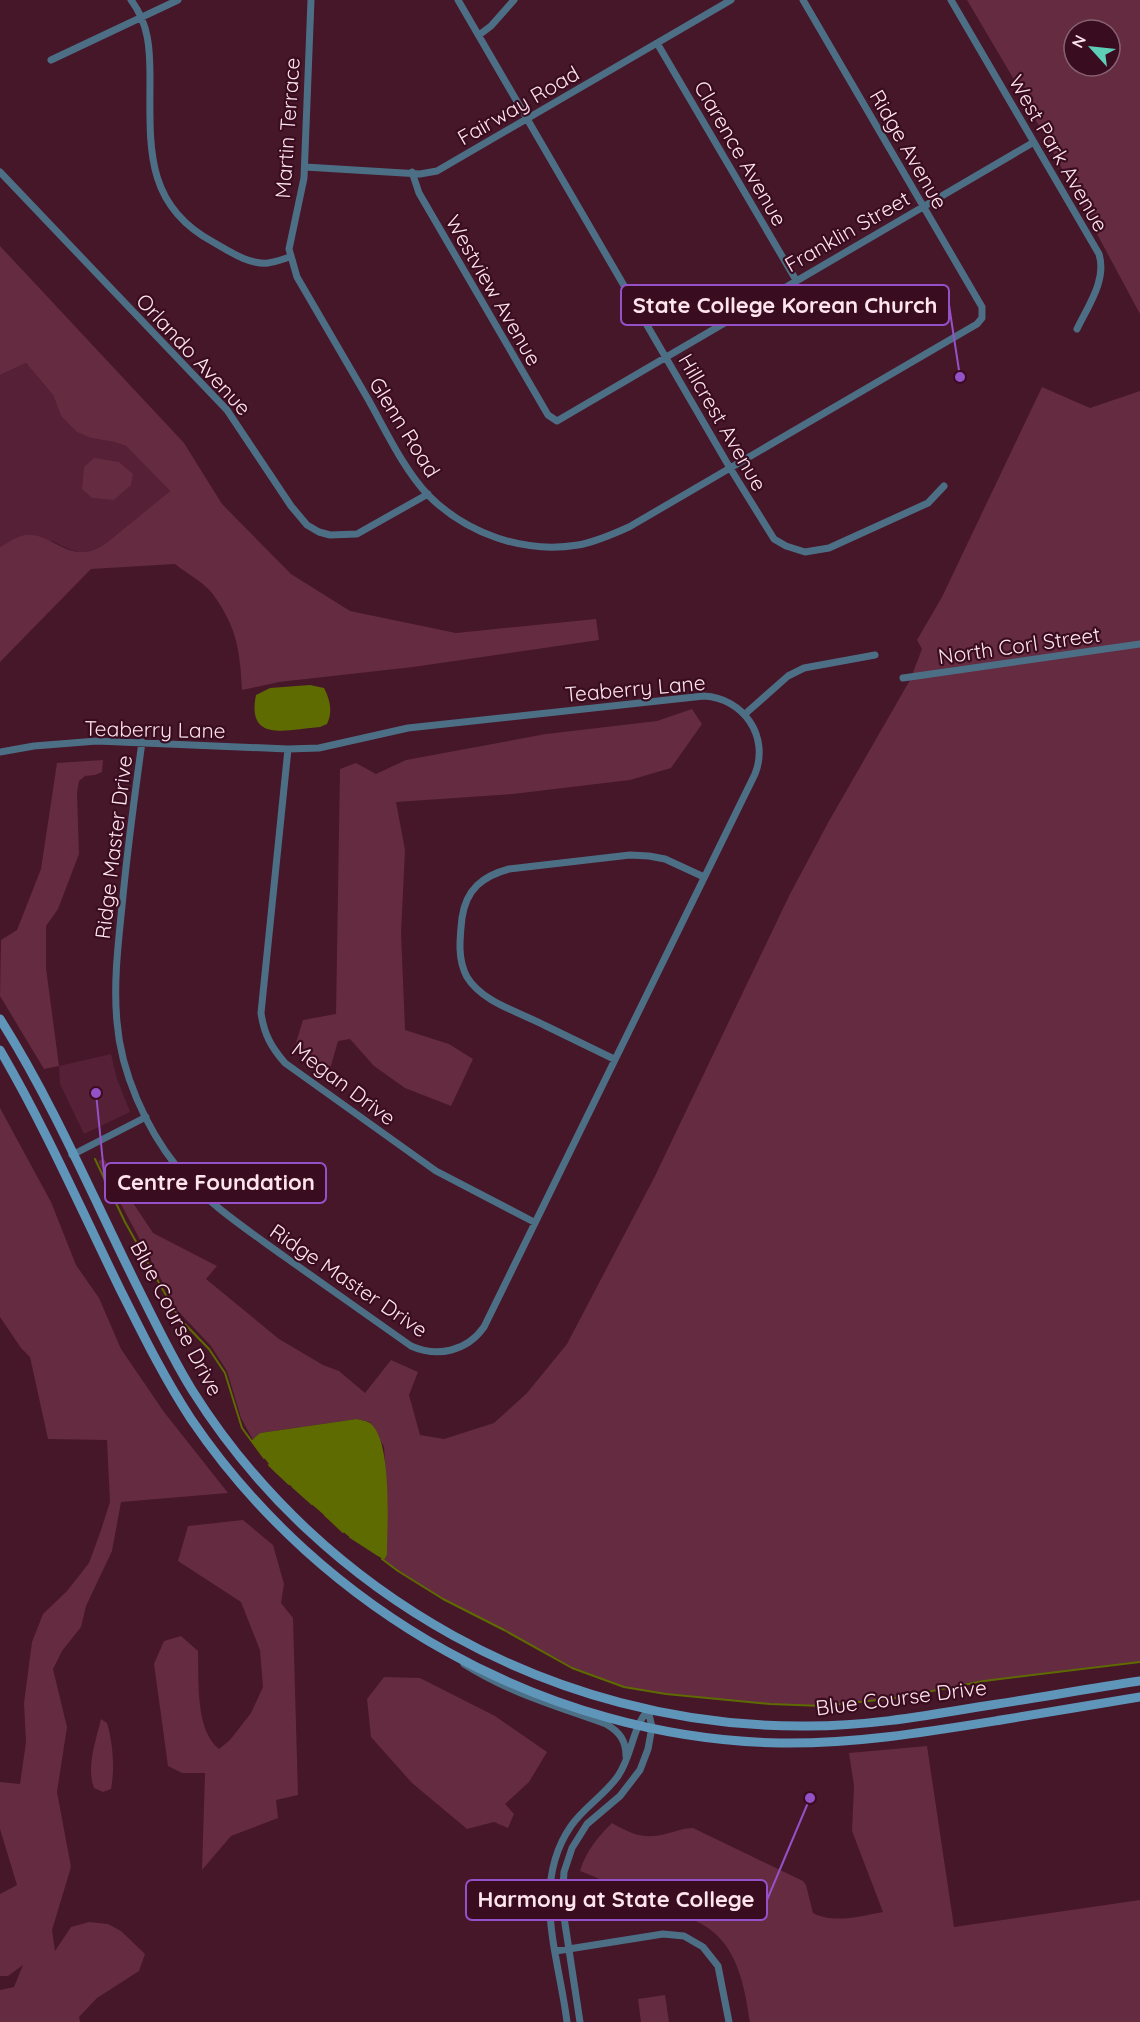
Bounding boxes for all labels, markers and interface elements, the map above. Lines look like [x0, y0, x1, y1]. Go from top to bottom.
north arrow [1062, 18, 1122, 78]
text: N [1067, 31, 1090, 51]
street label: Martin Terrace [269, 57, 305, 199]
street label: Fairway Road [453, 60, 583, 150]
street label: West Park Avenue [1004, 70, 1114, 236]
street label: Clarence Avenue [689, 76, 793, 230]
street label: Ridge Avenue [864, 85, 954, 213]
street label: Franklin Street [780, 185, 914, 277]
street label: Westview Avenue [440, 210, 548, 370]
callout: State College Korean Church [621, 285, 949, 325]
street label: Orlando Avenue [131, 288, 257, 420]
text: State College Korean Church [633, 291, 937, 319]
street label: Hillcrest Avenue [673, 349, 773, 495]
street label: Glenn Road [364, 372, 446, 482]
street label: North Corl Street [936, 621, 1102, 669]
street label: Teaberry Lane [564, 669, 706, 707]
street label: Teaberry Lane [84, 715, 226, 743]
street label: Ridge Master Drive [89, 754, 137, 940]
street label: Megan Drive [287, 1036, 401, 1130]
callout: Centre Foundation [105, 1163, 326, 1203]
text: Centre Foundation [117, 1168, 315, 1196]
street label: Ridge Master Drive [265, 1218, 433, 1342]
street label: Blue Course Drive [125, 1236, 229, 1400]
street label: Blue Course Drive [814, 1674, 988, 1720]
callout: Harmony at State College [466, 1880, 767, 1920]
text: Harmony at State College [478, 1885, 754, 1913]

